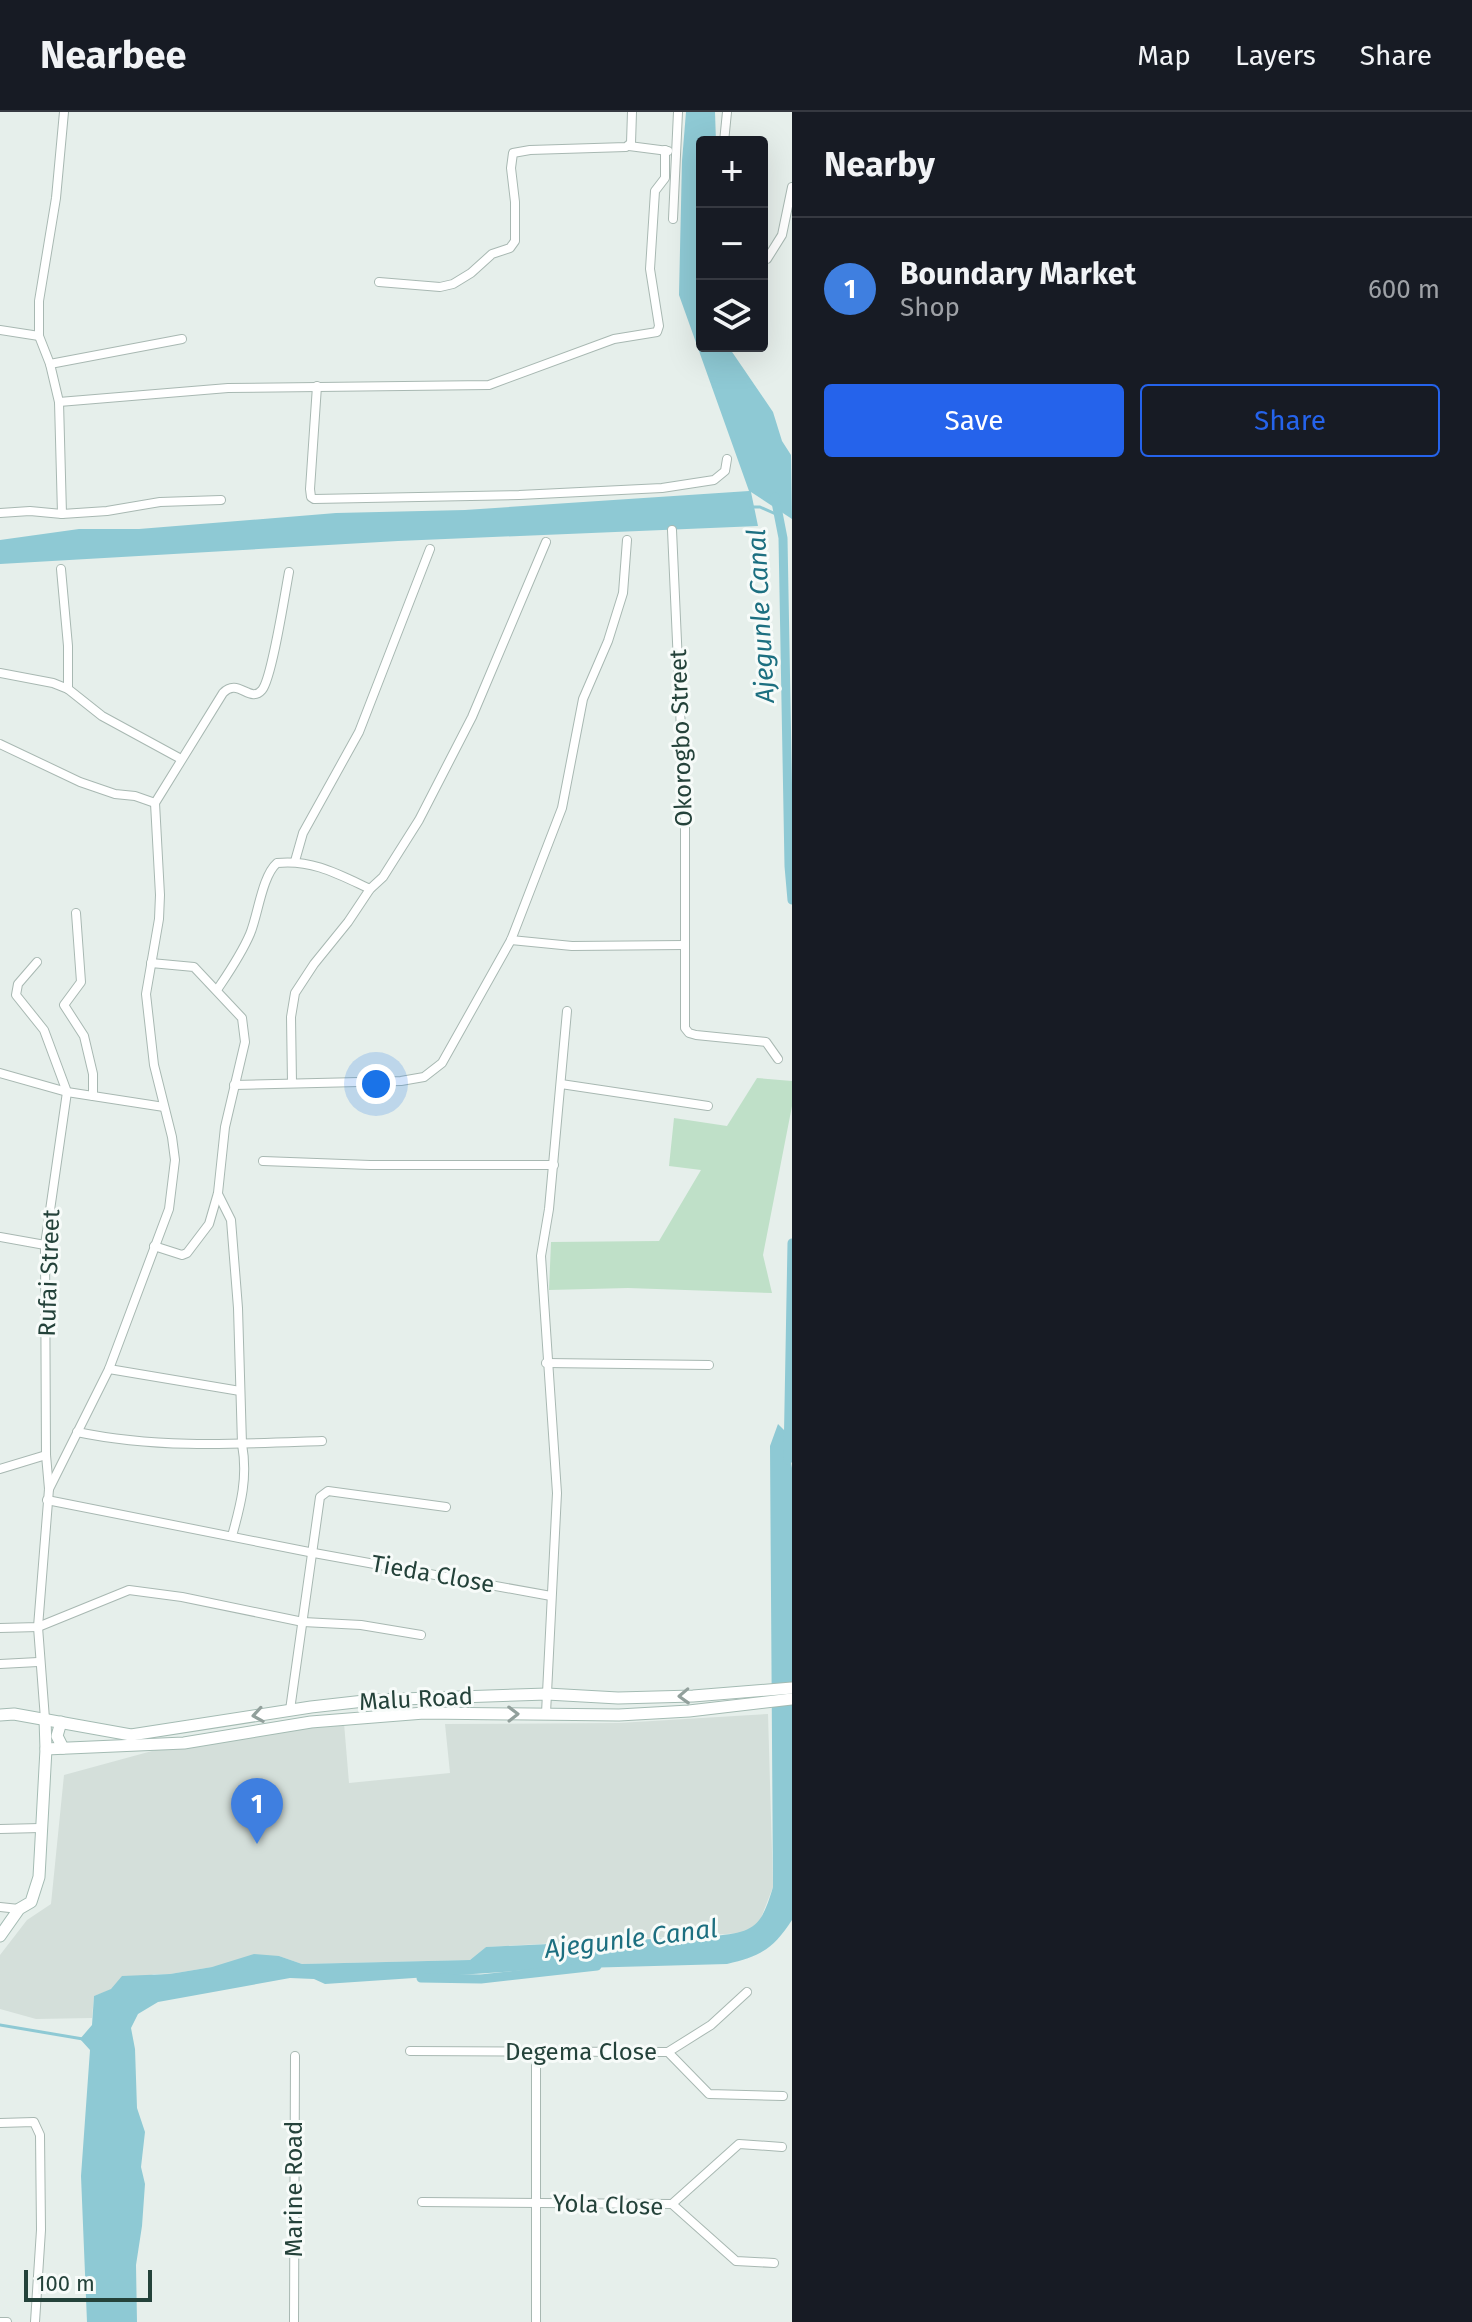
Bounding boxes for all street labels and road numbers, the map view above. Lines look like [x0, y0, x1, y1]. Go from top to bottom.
street label: Okorogbo Street [664, 648, 698, 827]
street label: Rufai Street [33, 1209, 65, 1337]
street label: Tieda Close [369, 1549, 497, 1599]
street label: Malu Road [358, 1682, 474, 1716]
street label: Degema Close [505, 2038, 657, 2066]
street label: Marine Road [280, 2121, 308, 2257]
street label: Yola Close [552, 2189, 664, 2221]

